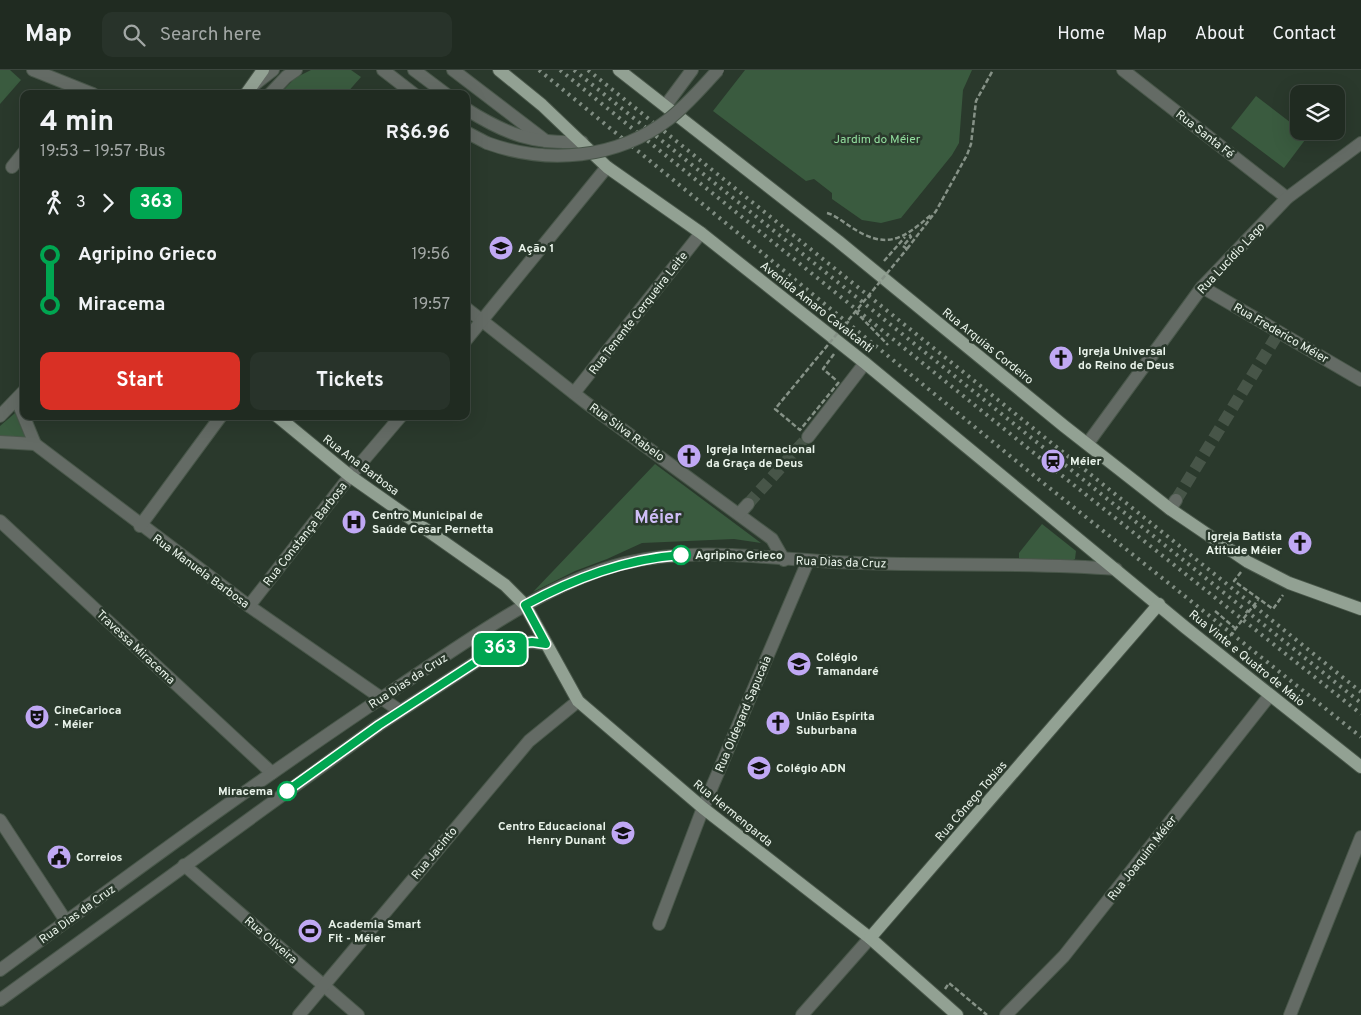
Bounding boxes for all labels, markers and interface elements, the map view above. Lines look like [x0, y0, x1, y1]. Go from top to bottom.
search box [102, 12, 452, 57]
text: Map [25, 20, 72, 50]
icon: search [120, 21, 148, 49]
text: Search here [160, 23, 261, 47]
text: Home [1057, 23, 1105, 46]
text: Map [1133, 23, 1167, 46]
text: About [1195, 23, 1244, 46]
text: Contact [1272, 23, 1336, 46]
map controls [1290, 85, 1345, 140]
button: layers [1290, 85, 1345, 140]
text: 4 min [40, 105, 114, 141]
street label: Rua Santa Fé [1172, 107, 1237, 163]
text: R$6.96 [386, 121, 450, 145]
park label: Jardim do Méier [834, 132, 921, 148]
text: 19:53 – 19:57 · Bus [40, 142, 166, 162]
icon: walk [40, 189, 68, 217]
icon: forward [94, 189, 122, 217]
text: 363 [140, 191, 172, 214]
text: 3 [76, 193, 86, 213]
street label: Rua Lucídio Lago [1194, 219, 1269, 298]
school or university icon: Ação 1 [488, 235, 514, 261]
place label: Ação 1 [518, 241, 554, 257]
text: Agripino Grieco [78, 243, 217, 267]
text: 19:56 [411, 245, 450, 265]
street label: Rua Tenente Cerqueira Leite [586, 249, 692, 378]
street label: Avenida Amaro Cavalcanti [756, 258, 876, 357]
text: Miracema [78, 293, 165, 317]
text: 19:57 [413, 295, 450, 315]
street label: Rua Frederico Méier [1230, 300, 1331, 368]
street label: Rua Arquias Cordeiro [938, 305, 1037, 389]
place label: Igreja Universal do Reino de Deus [1078, 344, 1174, 374]
church icon: Igreja Universal do Reino de Deus [1048, 345, 1074, 371]
button: Start [40, 352, 240, 410]
button: Tickets [250, 352, 450, 410]
street label: Rua Silva Rabelo [585, 400, 668, 466]
street label: Rua Ana Barbosa [319, 432, 402, 500]
place label: Igreja Internacional da Graça de Deus [706, 442, 815, 472]
church icon: Igreja Internacional da Graça de Deus [676, 443, 702, 469]
station icon: Méier [1040, 448, 1066, 474]
place label: Méier [1070, 454, 1102, 470]
street label: Rua Constança Barbosa [260, 479, 351, 590]
district label: Méier [634, 507, 682, 530]
place label: Centro Municipal de Saúde Cesar Pernetta [372, 508, 494, 538]
hospital icon: Centro Municipal de Saúde Cesar Pernetta [341, 509, 367, 535]
place label: Igreja Batista Atitude Méier [1206, 529, 1282, 559]
church icon: Igreja Batista Atitude Méier [1287, 530, 1313, 556]
street label: Rua Manuela Barbosa [149, 531, 252, 612]
marker: Agripino Grieco [671, 545, 691, 565]
place label: Agripino Grieco [695, 548, 783, 564]
street label: Rua Dias da Cruz [795, 553, 887, 573]
street label: Travessa Miracema [92, 607, 178, 688]
street label: Rua Vinte e Quatro de Maio [1185, 607, 1308, 711]
line badge: 363 [471, 633, 529, 665]
text: 363 [484, 637, 516, 660]
street label: Rua Dias da Cruz [366, 650, 451, 713]
place label: Colégio Tamandaré [816, 650, 879, 680]
school or university icon: Colégio Tamandaré [786, 651, 812, 677]
street label: Rua Oldegard Sapucaia [712, 654, 776, 775]
place label: CineCarioca - Méier [54, 703, 122, 733]
theatre icon: CineCarioca - Méier [24, 704, 50, 730]
place label: União Espírita Suburbana [796, 709, 875, 739]
church icon: União Espírita Suburbana [765, 710, 791, 736]
school or university icon: Colégio ADN [746, 755, 772, 781]
street label: Rua Cônego Tobias [932, 758, 1011, 845]
place label: Colégio ADN [776, 761, 846, 777]
street label: Rua Hermengarda [689, 777, 775, 851]
marker: Miracema [277, 781, 297, 801]
place label: Miracema [218, 784, 273, 800]
street label: Rua Joaquim Méier [1105, 813, 1181, 904]
place label: Centro Educacional Henry Dunant [498, 819, 606, 849]
school or university icon: Centro Educacional Henry Dunant [610, 820, 636, 846]
street label: Rua Jacinto [408, 824, 462, 883]
public building icon: Correios [46, 844, 72, 870]
place label: Correios [76, 850, 123, 866]
street label: Rua Dias da Cruz [36, 882, 119, 948]
street label: Rua Oliveira [241, 913, 300, 968]
place label: Academia Smart Fit - Méier [328, 917, 422, 947]
sports icon: Academia Smart Fit - Méier [297, 918, 323, 944]

